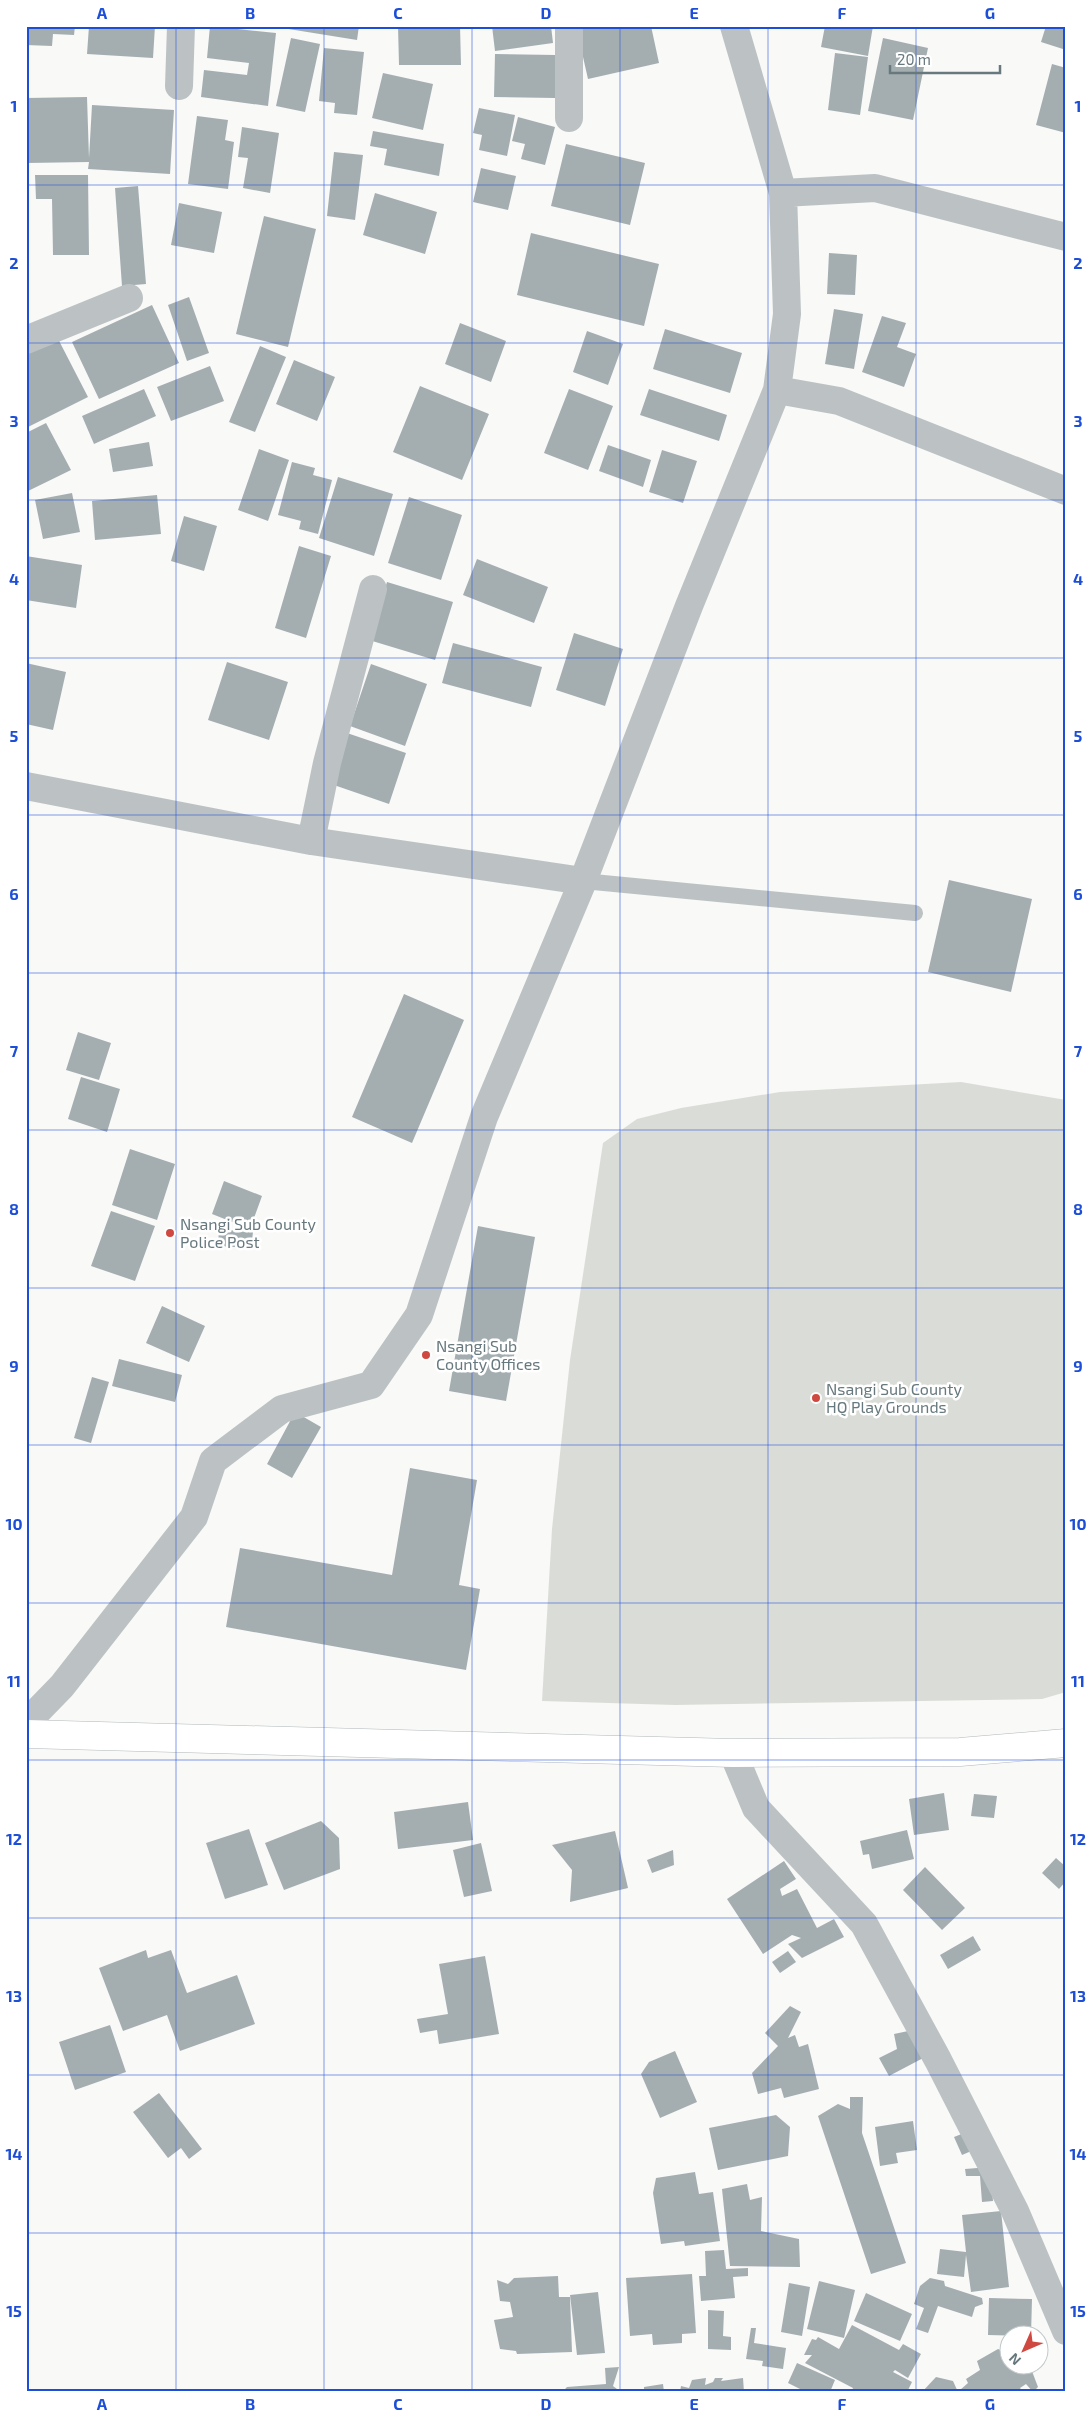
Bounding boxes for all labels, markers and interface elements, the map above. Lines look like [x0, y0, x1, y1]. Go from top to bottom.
text: A [97, 3, 108, 22]
text: B [245, 3, 255, 22]
text: C [393, 3, 403, 22]
text: D [541, 3, 552, 22]
text: E [689, 3, 699, 22]
text: F [838, 3, 847, 22]
text: G [985, 3, 995, 22]
scale bar [890, 42, 1000, 74]
text: 20 m [897, 50, 931, 68]
text: 1 [11, 96, 17, 115]
text: 1 [1075, 96, 1081, 115]
text: 2 [9, 253, 19, 272]
text: 2 [1073, 253, 1083, 272]
text: 3 [9, 411, 19, 430]
text: 3 [1073, 411, 1083, 430]
text: 4 [9, 569, 19, 588]
text: 4 [1073, 569, 1083, 588]
text: 5 [10, 726, 19, 745]
text: 5 [1074, 726, 1083, 745]
text: 6 [9, 884, 19, 903]
text: 6 [1073, 884, 1083, 903]
text: 7 [10, 1041, 19, 1060]
text: 7 [1074, 1041, 1083, 1060]
text: 8 [9, 1199, 19, 1218]
text: 8 [1073, 1199, 1083, 1218]
place label: Nsangi Sub County Police Post [180, 1214, 316, 1251]
marker: Nsangi Sub County Police Post [164, 1227, 176, 1239]
place label: Nsangi Sub County Offices [436, 1336, 540, 1373]
marker: Nsangi Sub County Offices [420, 1349, 432, 1361]
text: 9 [9, 1356, 19, 1375]
text: 9 [1073, 1356, 1083, 1375]
place label: Nsangi Sub County HQ Play Grounds [826, 1379, 962, 1417]
marker: Nsangi Sub County HQ Play Grounds [810, 1392, 822, 1404]
text: 10 [5, 1514, 23, 1533]
text: 10 [1069, 1514, 1087, 1533]
text: 11 [7, 1671, 21, 1690]
text: 11 [1071, 1671, 1085, 1690]
text: 12 [6, 1829, 22, 1848]
text: 12 [1070, 1829, 1086, 1848]
text: 13 [6, 1986, 22, 2005]
text: 13 [1070, 1986, 1086, 2005]
text: 14 [5, 2144, 23, 2163]
text: 14 [1069, 2144, 1087, 2163]
text: 15 [6, 2301, 22, 2320]
text: 15 [1070, 2301, 1086, 2320]
north arrow [1000, 2326, 1050, 2376]
text: N [1005, 2350, 1024, 2369]
text: A [97, 2394, 108, 2413]
text: B [245, 2394, 255, 2413]
text: C [393, 2394, 403, 2413]
text: D [541, 2394, 552, 2413]
text: E [689, 2394, 699, 2413]
text: F [838, 2394, 847, 2413]
text: G [985, 2394, 995, 2413]

